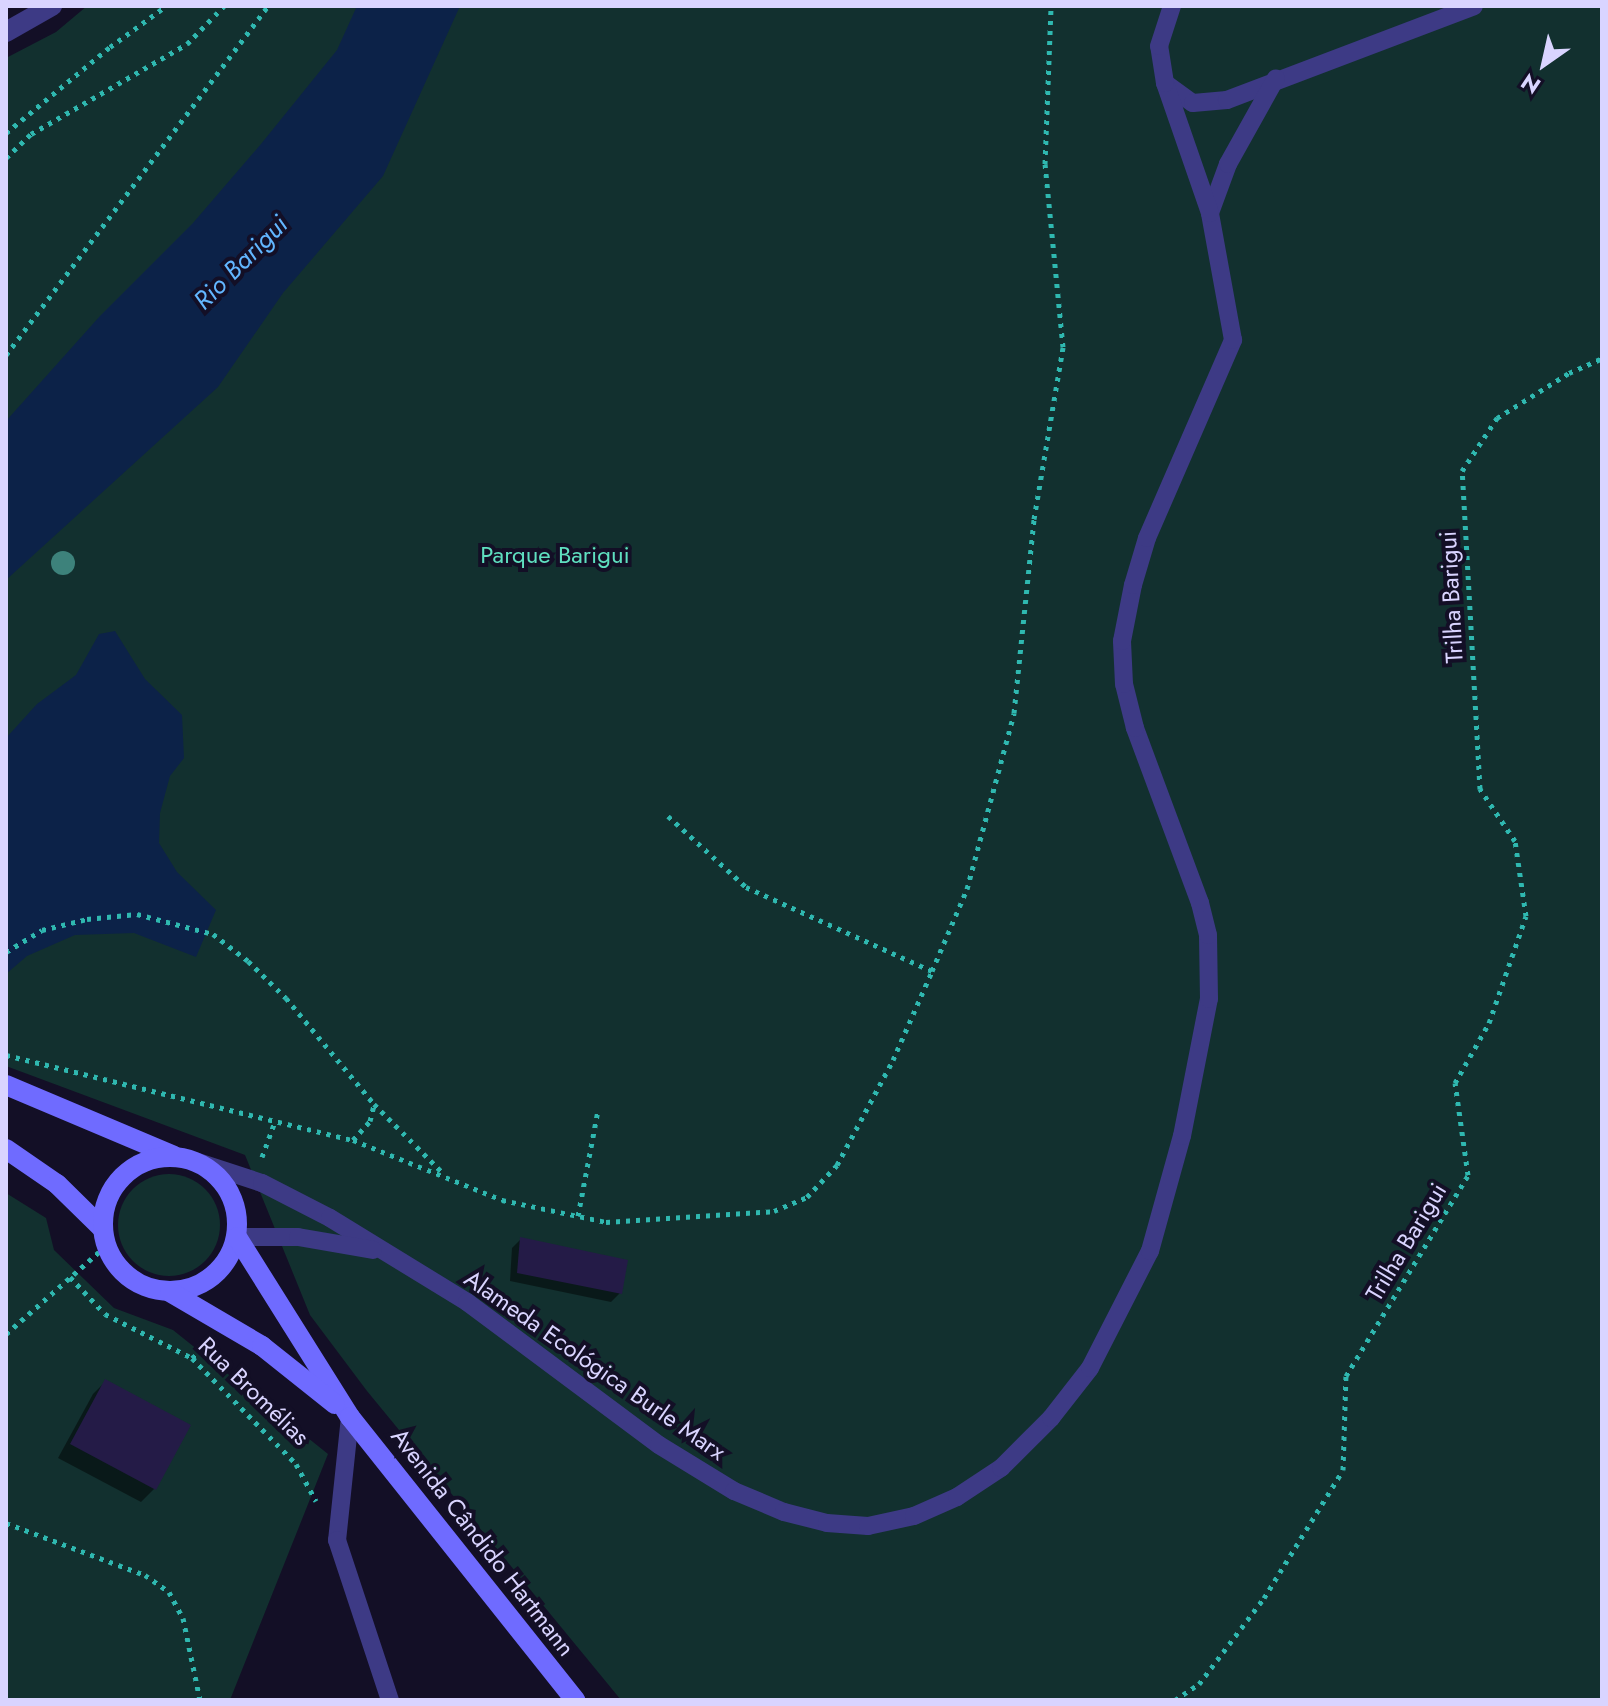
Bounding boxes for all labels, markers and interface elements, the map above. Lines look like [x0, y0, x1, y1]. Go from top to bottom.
north arrow [1504, 24, 1584, 104]
text: N [1514, 66, 1547, 102]
water label: Rio Barigui [188, 210, 294, 316]
street label: Trilha Barigui [1433, 530, 1469, 664]
park label: Parque Barigui [480, 541, 630, 569]
street label: Trilha Barigui [1360, 1178, 1452, 1306]
street label: Alameda Ecológica Burle Marx [459, 1264, 731, 1466]
street label: Rua Bromélias [192, 1331, 316, 1451]
street label: Avenida Cândido Hartmann [385, 1422, 581, 1662]

